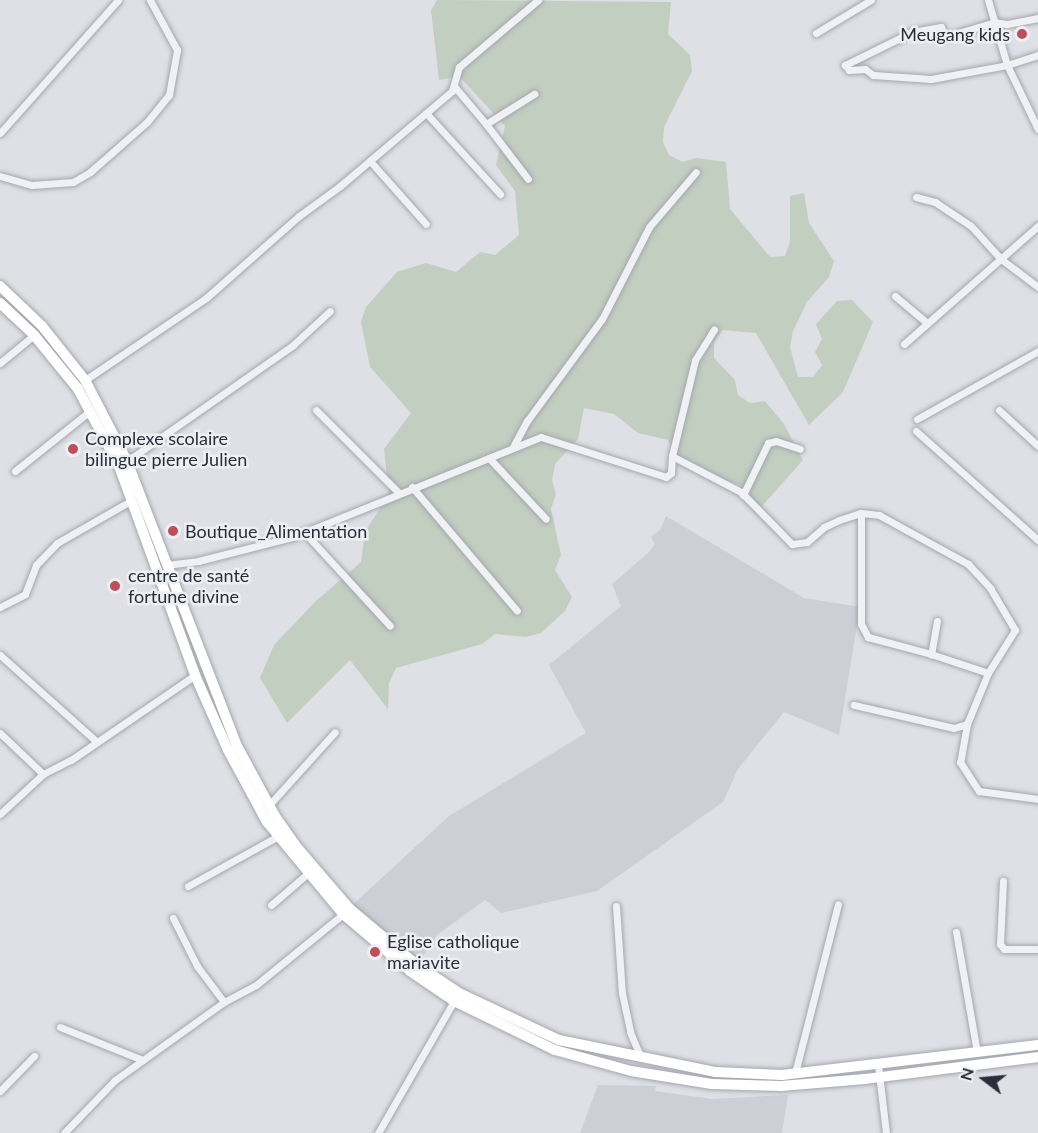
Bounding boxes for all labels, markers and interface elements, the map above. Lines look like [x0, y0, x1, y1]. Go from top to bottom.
place label: Meugang kids [900, 23, 1010, 45]
marker: Meugang kids [1015, 27, 1029, 41]
place label: Complexe scolaire bilingue pierre Julien [85, 428, 248, 470]
marker: Complexe scolaire bilingue pierre Julien [66, 442, 80, 456]
place label: Boutique_Alimentation [185, 520, 367, 542]
marker: Boutique_Alimentation [166, 524, 180, 538]
place label: centre de santé fortune divine [128, 565, 249, 608]
marker: centre de santé fortune divine [106, 577, 124, 595]
place label: Eglise catholique mariavite [387, 931, 519, 974]
marker: Eglise catholique mariavite [368, 945, 382, 959]
north arrow [954, 1049, 1014, 1109]
text: N [955, 1065, 977, 1082]

